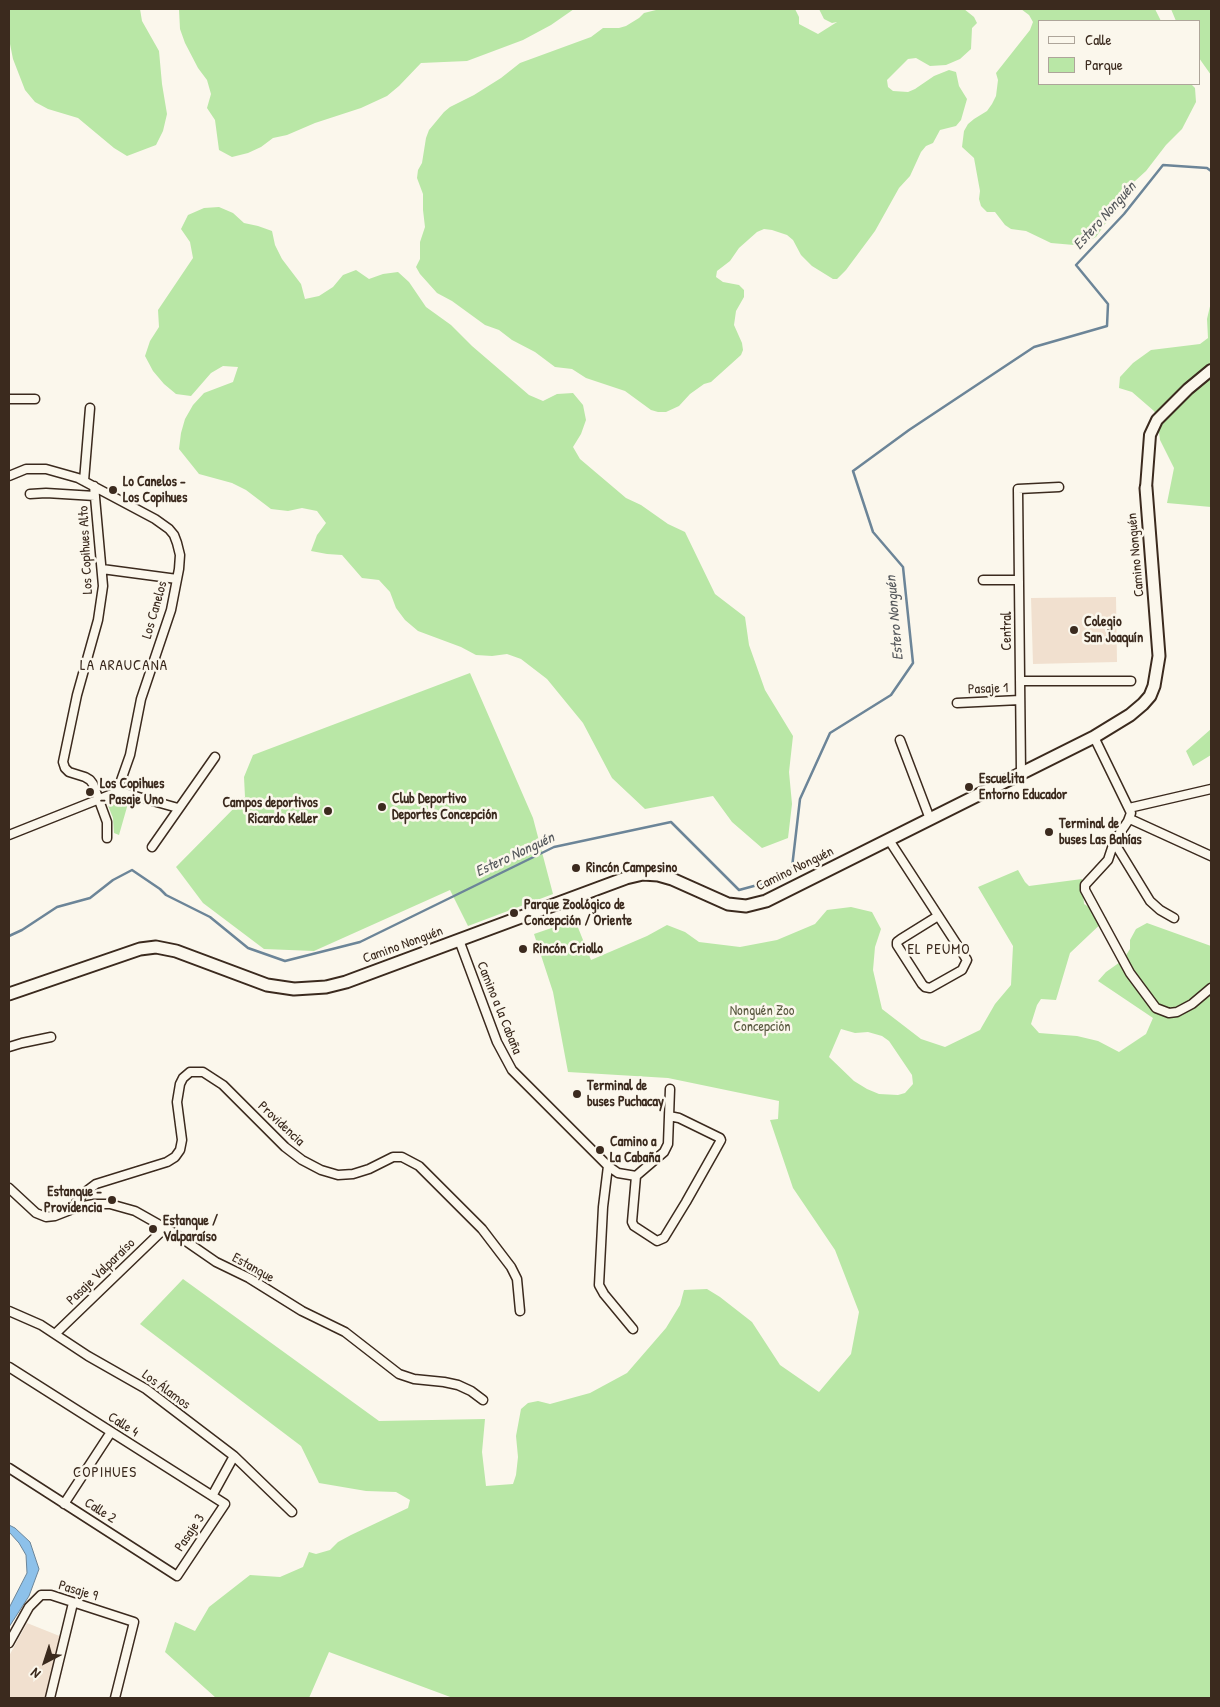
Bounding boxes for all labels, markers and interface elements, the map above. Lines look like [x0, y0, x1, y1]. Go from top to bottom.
legend [1038, 20, 1200, 85]
text: Calle [1085, 29, 1112, 50]
text: Parque [1085, 54, 1123, 75]
water label: Estero Nonguén [1070, 178, 1140, 254]
place label: Lo Canelos - Los Copihues [123, 474, 187, 507]
marker: Lo Canelos - Los Copihues [107, 484, 119, 496]
street label: Los Copihues Alto [75, 505, 97, 595]
street label: Camino Nonguén [1124, 512, 1148, 598]
water label: Estero Nonguén [882, 575, 908, 661]
street label: Los Canelos [139, 579, 171, 641]
street label: Central [999, 612, 1015, 650]
place label: Colegio San Joaquín [1084, 614, 1143, 646]
marker: Colegio San Joaquín [1068, 624, 1080, 636]
district label: LA ARAUCANA [79, 657, 169, 675]
street label: Pasaje 1 [968, 680, 1008, 698]
place label: Escuelita Entorno Educador [979, 771, 1067, 804]
place label: Los Copihues - Pasaje Uno [100, 776, 164, 809]
marker: Escuelita Entorno Educador [963, 781, 975, 793]
marker: Los Copihues - Pasaje Uno [84, 786, 96, 798]
place label: Club Deportivo Deportes Concepción [392, 791, 497, 824]
place label: Campos deportivos Ricardo Keller [222, 795, 318, 828]
marker: Club Deportivo Deportes Concepción [376, 801, 388, 813]
marker: Campos deportivos Ricardo Keller [322, 805, 334, 817]
place label: Terminal de buses Las Bahías [1059, 816, 1142, 849]
marker: Terminal de buses Las Bahías [1043, 826, 1055, 838]
water label: Estero Nonguén [473, 829, 557, 881]
street label: Camino Nonguén [753, 843, 837, 895]
place label: Rincón Campesino [586, 860, 677, 876]
marker: Rincón Campesino [570, 862, 582, 874]
place label: Parque Zoológico de Concepción / Oriente [524, 897, 632, 930]
marker: Parque Zoológico de Concepción / Oriente [508, 907, 520, 919]
street label: Camino Nonguén [361, 923, 445, 967]
place label: Rincón Criollo [533, 941, 603, 957]
district label: EL PEUMO [906, 941, 972, 959]
marker: Rincón Criollo [517, 943, 529, 955]
street label: Camino a la Cabaña [473, 959, 525, 1057]
park label: Nonguén Zoo Concepción [730, 1003, 794, 1036]
place label: Terminal de buses Puchacay [587, 1078, 664, 1110]
marker: Terminal de buses Puchacay [571, 1088, 583, 1100]
street label: Providencia [254, 1098, 308, 1150]
place label: Camino a La Cabaña [610, 1134, 660, 1166]
marker: Camino a La Cabaña [594, 1144, 606, 1156]
place label: Estanque - Providencia [44, 1184, 102, 1216]
marker: Estanque - Providencia [106, 1194, 118, 1206]
place label: Estanque / Valparaíso [163, 1213, 218, 1246]
marker: Estanque / Valparaíso [147, 1223, 159, 1235]
street label: Pasaje Valparaíso [63, 1235, 139, 1309]
street label: Estanque [229, 1250, 277, 1286]
street label: Los Álamos [138, 1367, 194, 1413]
street label: Calle 4 [104, 1409, 142, 1441]
district label: COPIHUES [72, 1464, 138, 1482]
street label: Calle 2 [81, 1495, 119, 1527]
street label: Pasaje 3 [171, 1511, 209, 1555]
street label: Pasaje 9 [56, 1577, 100, 1605]
north arrow [20, 1637, 70, 1687]
text: N [26, 1664, 44, 1684]

